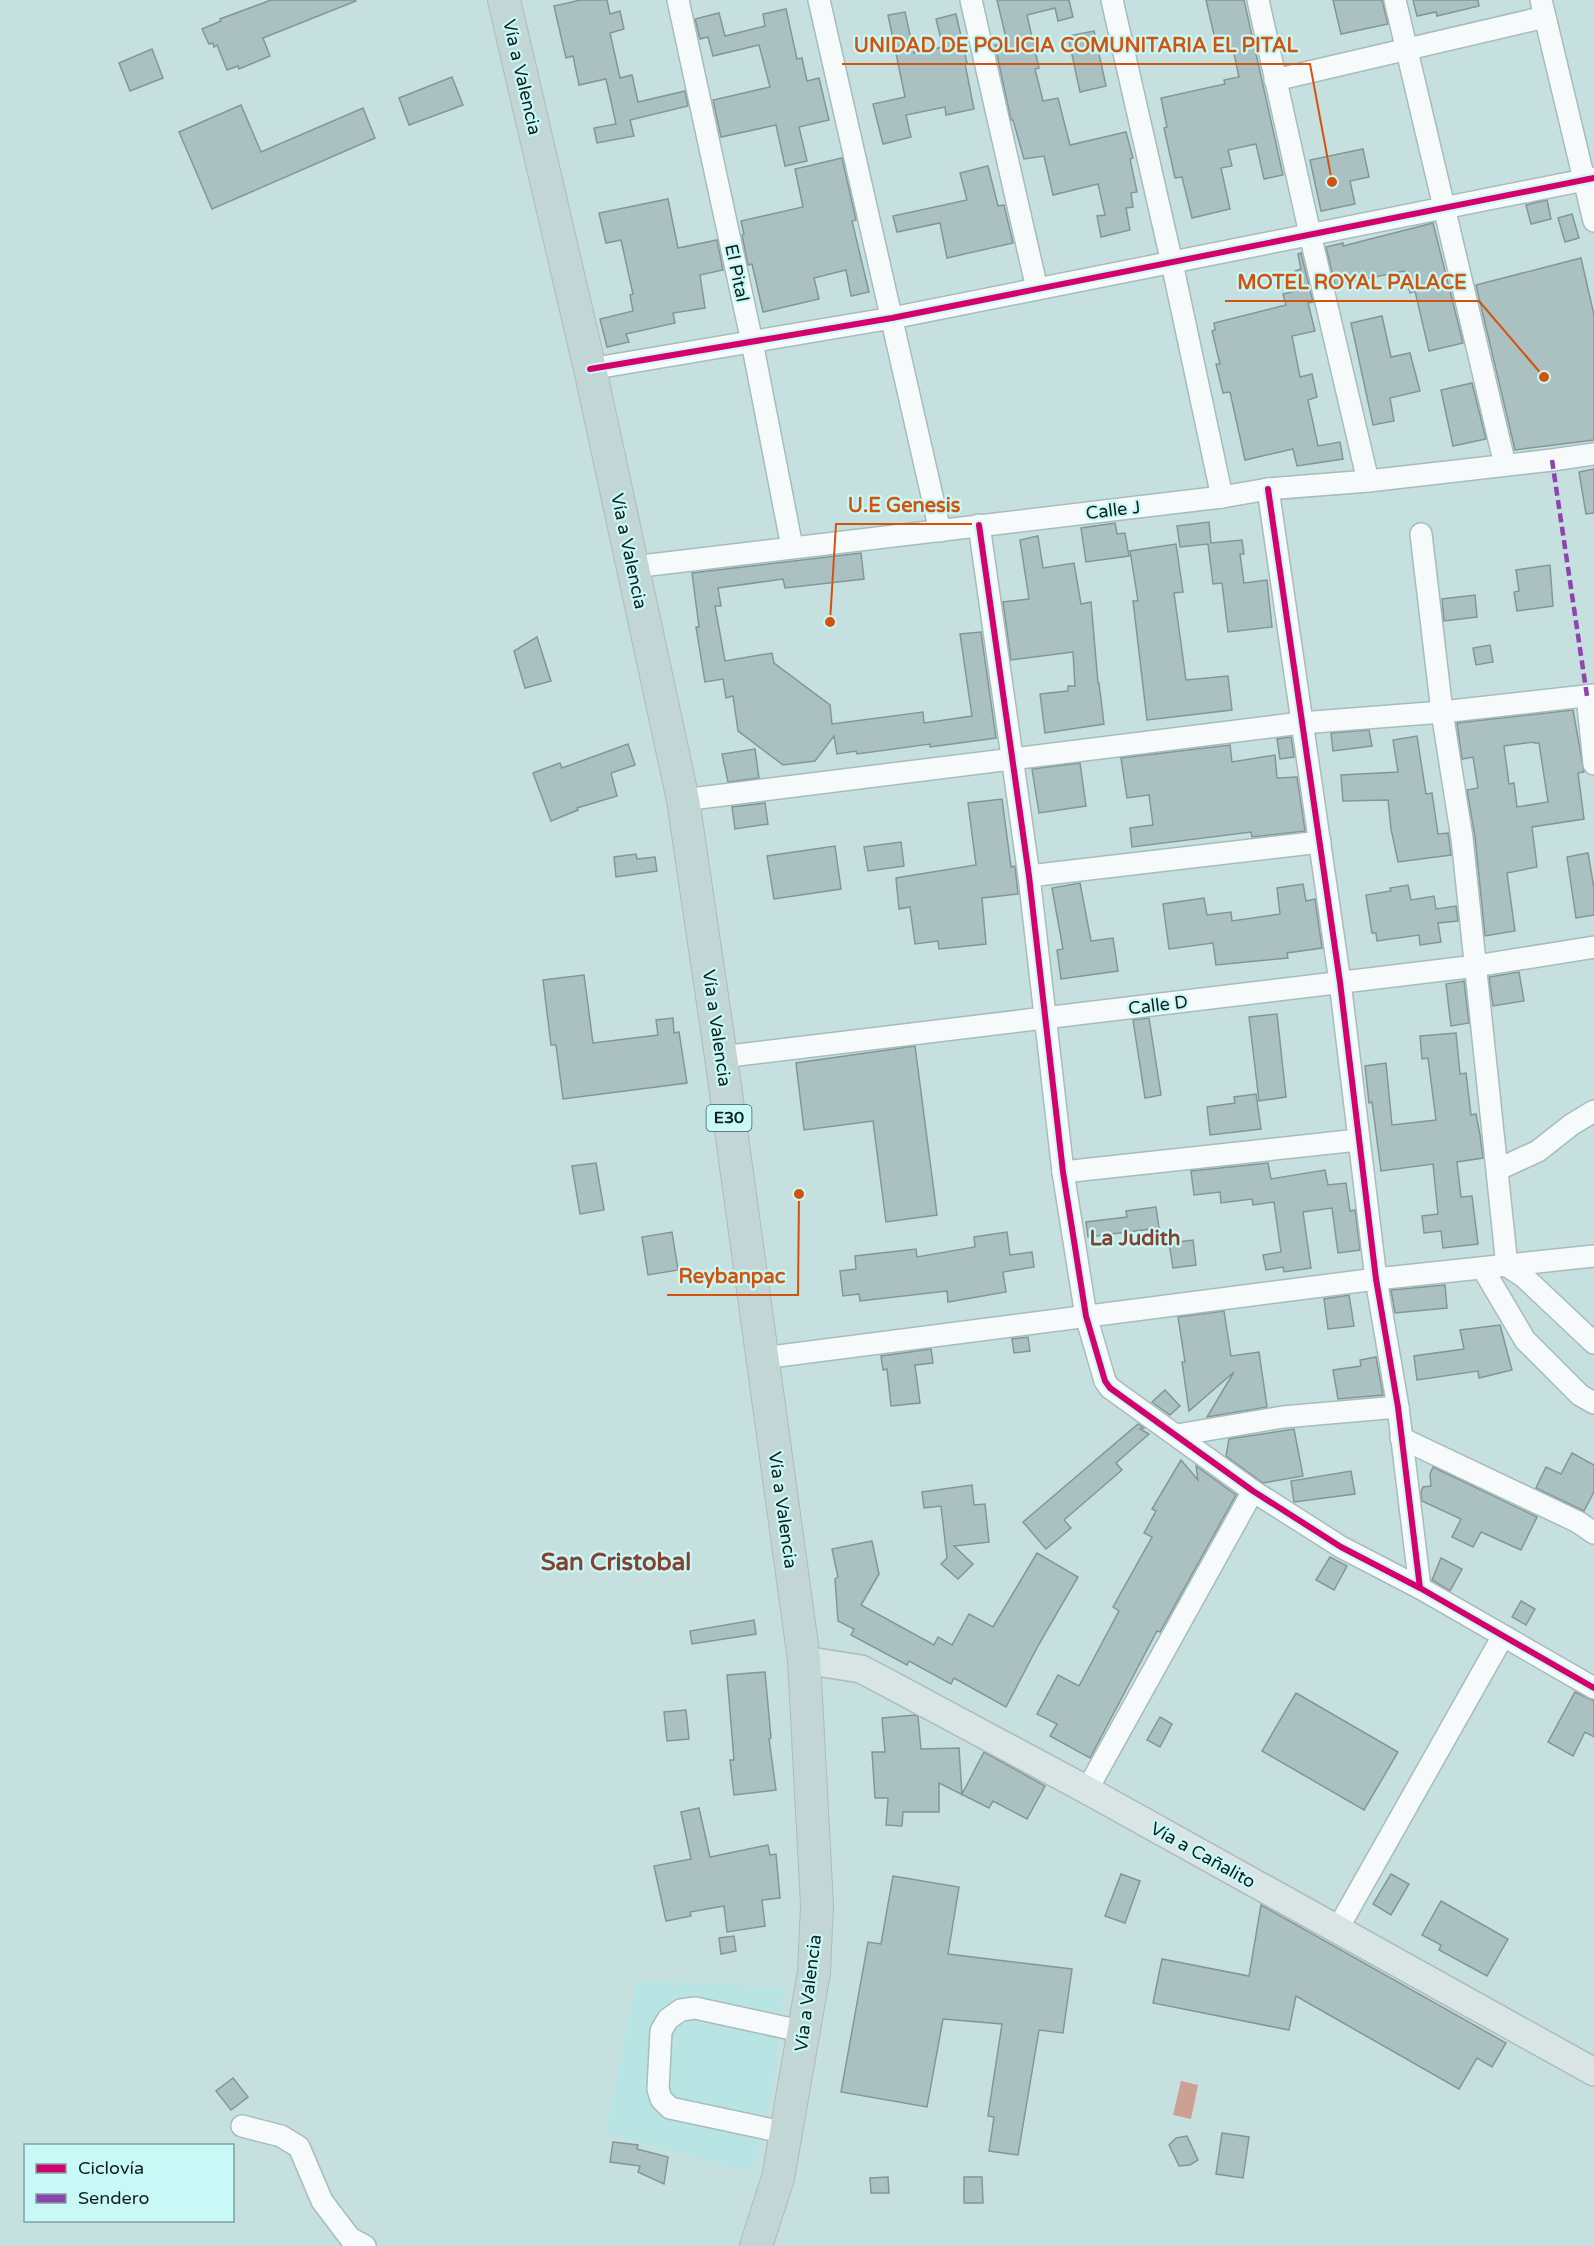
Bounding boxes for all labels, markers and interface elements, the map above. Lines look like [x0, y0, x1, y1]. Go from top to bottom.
street label: Vía a Valencia [498, 17, 546, 137]
callout: UNIDAD DE POLICIA COMUNITARIA EL PITAL [842, 26, 1310, 64]
text: UNIDAD DE POLICIA COMUNITARIA EL PITAL [854, 34, 1299, 58]
street label: El Pital [720, 242, 754, 304]
callout: MOTEL ROYAL PALACE [1225, 263, 1479, 301]
text: MOTEL ROYAL PALACE [1237, 271, 1467, 295]
callout: U.E Genesis [836, 486, 972, 524]
street label: Vía a Valencia [606, 491, 652, 611]
text: U.E Genesis [848, 494, 961, 518]
street label: Calle J [1084, 496, 1142, 524]
street label: Vía a Valencia [698, 968, 736, 1088]
street label: Calle D [1127, 990, 1189, 1020]
road number: E30 [706, 1105, 752, 1131]
district label: La Judith [1089, 1226, 1181, 1251]
callout: Reybanpac [667, 1257, 798, 1295]
text: Reybanpac [679, 1265, 786, 1289]
street label: Vía a Valencia [764, 1450, 802, 1570]
district label: San Cristobal [541, 1548, 691, 1577]
street label: Vía a Cañalito [1147, 1817, 1259, 1893]
street label: Vía a Valencia [790, 1933, 826, 2053]
legend [24, 2144, 234, 2222]
text: Ciclovía [78, 2157, 144, 2179]
text: Sendero [78, 2187, 149, 2209]

